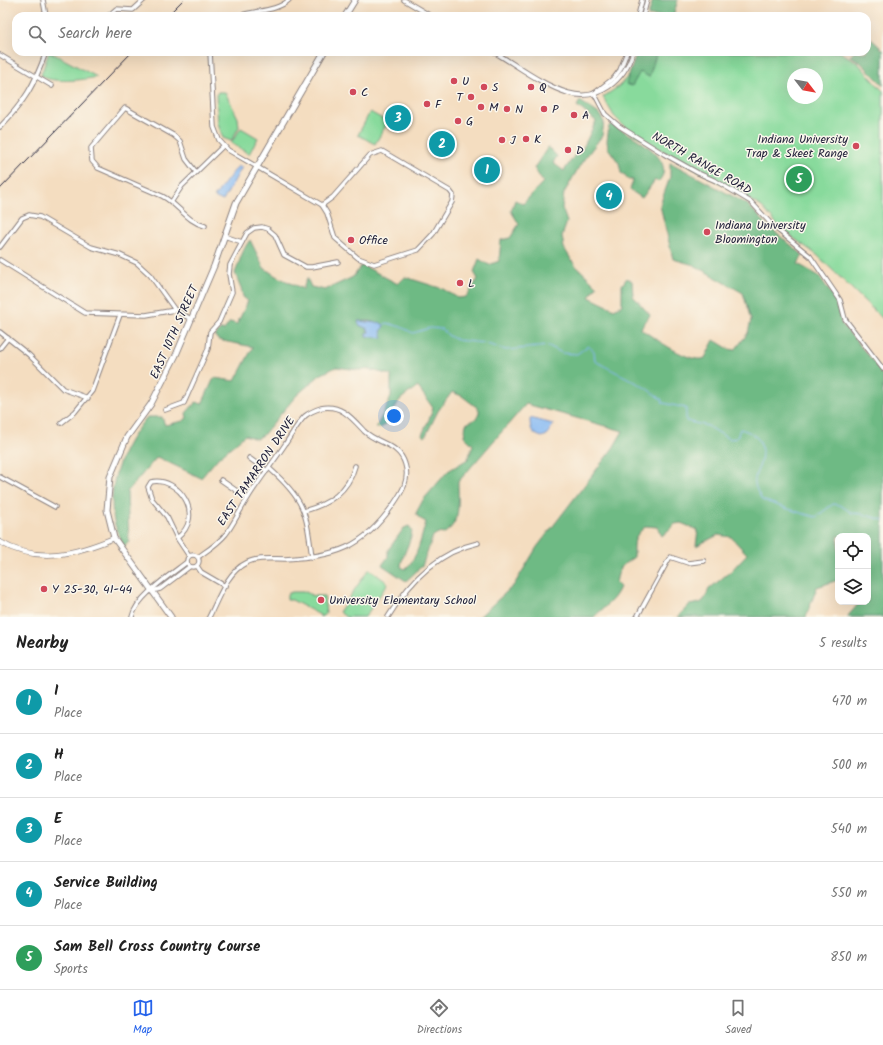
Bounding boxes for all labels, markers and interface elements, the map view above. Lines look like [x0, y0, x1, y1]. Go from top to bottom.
search box [12, 12, 871, 56]
text: Search here [58, 22, 132, 46]
icon: search [26, 23, 48, 45]
north arrow [787, 68, 823, 104]
place label: U [462, 72, 469, 91]
marker: U [449, 76, 459, 86]
place label: S [492, 78, 499, 97]
place label: Q [539, 78, 547, 97]
marker: S [479, 82, 489, 92]
marker: Q [526, 82, 536, 92]
place label: C [361, 83, 368, 102]
marker: C [348, 87, 358, 97]
place label: T [457, 88, 465, 107]
marker: T [466, 92, 476, 102]
place label: F [435, 95, 443, 114]
place label: M [489, 98, 499, 117]
marker: F [422, 99, 432, 109]
place label: N [515, 100, 523, 119]
place label: P [552, 100, 559, 119]
marker: M [476, 102, 486, 112]
pin: 3 [385, 103, 411, 133]
marker: N [502, 104, 512, 114]
marker: P [539, 104, 549, 114]
place label: A [582, 106, 589, 125]
marker: A [569, 110, 579, 120]
place label: G [466, 112, 473, 131]
marker: G [453, 116, 463, 126]
street label: NORTH RANGE ROAD [648, 127, 756, 200]
pin: 2 [429, 129, 455, 159]
place label: K [534, 130, 542, 149]
place label: Indiana University Trap & Skeet Range [746, 130, 849, 163]
place label: J [510, 131, 516, 150]
marker: K [521, 134, 531, 144]
marker: J [497, 135, 507, 145]
place label: D [576, 141, 584, 160]
marker: Indiana University Trap & Skeet Range [851, 141, 861, 151]
marker: D [563, 145, 573, 155]
pin: 1 [474, 155, 500, 185]
pin: 5 [786, 164, 812, 194]
pin: 4 [596, 181, 622, 211]
place label: Indiana University Bloomington [715, 216, 806, 249]
marker: Indiana University Bloomington [702, 227, 712, 237]
place label: Office [359, 231, 389, 250]
marker: Office [346, 235, 356, 245]
place label: L [468, 274, 475, 293]
marker: L [455, 278, 465, 288]
street label: EAST 10TH STREET [145, 281, 204, 382]
your location [384, 406, 404, 426]
street label: EAST TAMARRON DRIVE [213, 412, 301, 530]
map controls [835, 533, 871, 605]
button: locate [835, 533, 871, 569]
button: layers [835, 569, 871, 605]
place label: Y 25-30, 41-44 [52, 580, 133, 599]
marker: Y 25-30, 41-44 [39, 584, 49, 594]
place label: University Elementary School [329, 591, 476, 610]
marker: University Elementary School [316, 595, 326, 605]
text: Nearby [16, 630, 68, 657]
text: 5 results [819, 633, 867, 654]
text: I [54, 679, 59, 703]
text: 1 [27, 691, 31, 712]
text: 470 m [832, 691, 867, 712]
text: Place [54, 703, 82, 724]
text: H [54, 743, 64, 767]
text: 2 [25, 755, 33, 776]
text: 500 m [831, 755, 867, 776]
text: Place [54, 767, 82, 788]
text: E [54, 807, 62, 831]
text: 3 [25, 819, 33, 840]
text: 540 m [831, 819, 867, 840]
text: Place [54, 831, 82, 852]
text: Service Building [54, 871, 158, 895]
text: 4 [25, 883, 33, 904]
text: 550 m [831, 883, 867, 904]
text: Place [54, 895, 82, 916]
text: Sam Bell Cross Country Course [54, 935, 260, 959]
text: 5 [26, 947, 32, 968]
text: 850 m [830, 947, 867, 968]
text: Sports [54, 959, 88, 980]
tab: Map [132, 997, 154, 1039]
tab: Directions [417, 997, 462, 1039]
tab: Saved [725, 997, 751, 1039]

